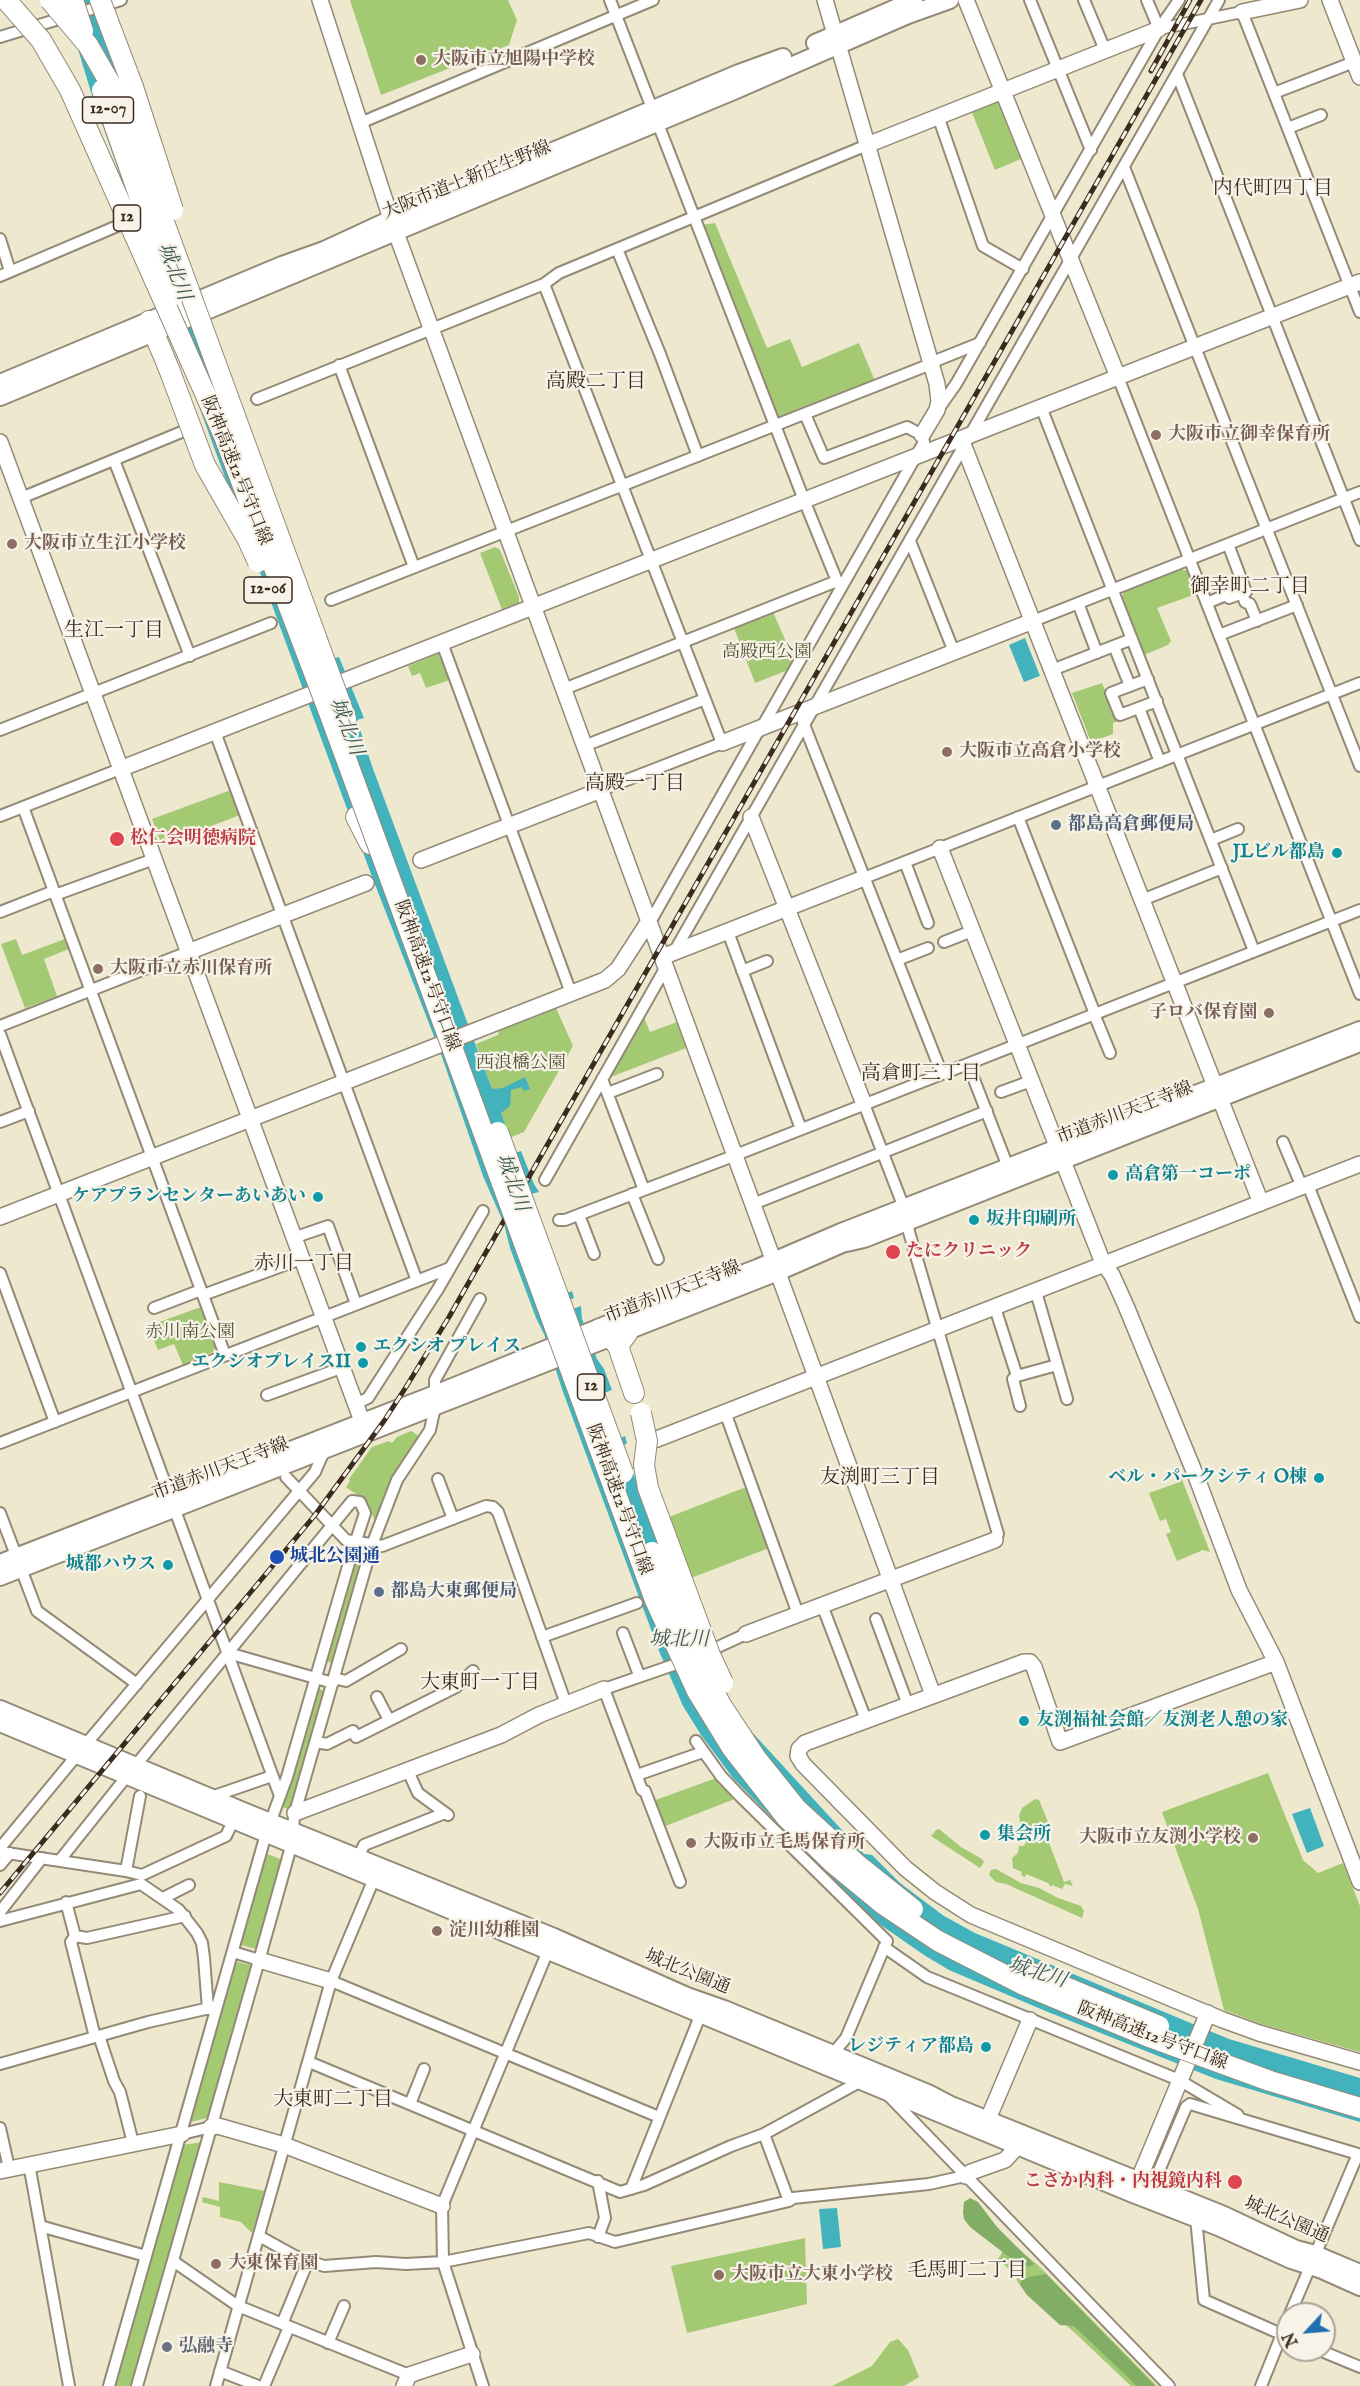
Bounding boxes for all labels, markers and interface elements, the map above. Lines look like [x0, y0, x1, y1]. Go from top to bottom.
place label: 大阪市立旭陽中学校 [433, 49, 595, 71]
marker: 大阪市立旭陽中学校 [414, 53, 428, 67]
road number: 12-07 [82, 97, 134, 123]
street label: 大阪市道上新庄生野線 [380, 137, 554, 225]
district label: 内代町四丁目 [1213, 178, 1333, 202]
road number: 12 [114, 205, 140, 231]
water label: 城北川 [151, 240, 195, 304]
district label: 高殿二丁目 [546, 371, 646, 395]
street label: 阪神高速12号守口線 [195, 393, 275, 549]
place label: 大阪市立御幸保育所 [1168, 424, 1330, 446]
marker: 大阪市立御幸保育所 [1149, 428, 1163, 442]
place label: 大阪市立生江小学校 [24, 533, 186, 555]
marker: 大阪市立生江小学校 [5, 537, 19, 551]
district label: 御幸町二丁目 [1190, 576, 1310, 600]
road number: 12-06 [244, 577, 292, 603]
district label: 生江一丁目 [64, 620, 164, 644]
park label: 高殿西公園 [722, 642, 812, 664]
water label: 城北川 [323, 695, 367, 759]
place label: 大阪市立高倉小学校 [959, 741, 1121, 763]
marker: 大阪市立高倉小学校 [940, 745, 954, 759]
district label: 高殿一丁目 [585, 773, 685, 797]
place label: 都島高倉郵便局 [1068, 814, 1194, 836]
marker: 都島高倉郵便局 [1049, 818, 1063, 832]
place label: 松仁会明徳病院 [130, 828, 256, 850]
marker: 松仁会明徳病院 [108, 830, 126, 848]
place label: JLビル都島 [1233, 842, 1325, 864]
marker: JLビル都島 [1330, 846, 1344, 860]
street label: 阪神高速12号守口線 [389, 898, 463, 1054]
place label: 大阪市立赤川保育所 [110, 958, 272, 980]
marker: 大阪市立赤川保育所 [91, 962, 105, 976]
place label: 子ロバ保育園 [1149, 1002, 1257, 1024]
marker: 子ロバ保育園 [1262, 1006, 1276, 1020]
park label: 西浪橋公園 [476, 1053, 566, 1075]
district label: 高倉町三丁目 [861, 1063, 981, 1087]
street label: 市道赤川天王寺線 [1054, 1078, 1196, 1150]
water label: 城北川 [489, 1151, 533, 1215]
place label: 高倉第一コーポ [1125, 1164, 1251, 1186]
marker: 高倉第一コーポ [1106, 1168, 1120, 1182]
place label: ケアプランセンターあいあい [72, 1186, 306, 1208]
marker: ケアプランセンターあいあい [311, 1190, 325, 1204]
place label: 坂井印刷所 [986, 1209, 1076, 1231]
marker: 坂井印刷所 [967, 1213, 981, 1227]
place label: たにクリニック [906, 1241, 1032, 1263]
marker: たにクリニック [884, 1243, 902, 1261]
district label: 赤川一丁目 [254, 1253, 354, 1277]
street label: 市道赤川天王寺線 [602, 1257, 744, 1329]
park label: 赤川南公園 [145, 1322, 235, 1344]
place label: エクシオ プレイス [373, 1336, 521, 1358]
marker: エクシオ プレイス [354, 1340, 368, 1354]
place label: エクシオプレイスII [192, 1352, 351, 1374]
marker: エクシオプレイスII [356, 1356, 370, 1370]
road number: 12 [578, 1374, 604, 1400]
street label: 阪神高速12号守口線 [581, 1422, 655, 1578]
street label: 市道赤川天王寺線 [150, 1434, 292, 1506]
district label: 友渕町三丁目 [820, 1467, 940, 1491]
place label: ベル・パークシティ O棟 [1108, 1467, 1307, 1489]
marker: ベル・パークシティ O棟 [1312, 1471, 1326, 1485]
place label: 城北公園通 [290, 1546, 380, 1568]
marker: 城北公園通 [268, 1548, 286, 1566]
place label: 城都ハウス [66, 1554, 156, 1576]
marker: 城都ハウス [161, 1558, 175, 1572]
place label: 都島大東郵便局 [391, 1581, 517, 1603]
marker: 都島大東郵便局 [372, 1585, 386, 1599]
water label: 城北川 [649, 1629, 709, 1653]
district label: 大東町一丁目 [420, 1672, 540, 1696]
place label: 友渕福祉会館／友渕老人憩の家 [1036, 1710, 1288, 1732]
marker: 友渕福祉会館／友渕老人憩の家 [1017, 1714, 1031, 1728]
place label: 集会所 [997, 1824, 1051, 1846]
place label: 大阪市立友渕小学校 [1079, 1827, 1241, 1849]
marker: 集会所 [978, 1828, 992, 1842]
marker: 大阪市立友渕小学校 [1246, 1831, 1260, 1845]
place label: 大阪市立毛馬保育所 [703, 1832, 865, 1854]
marker: 大阪市立毛馬保育所 [684, 1836, 698, 1850]
place label: 淀川幼稚園 [449, 1920, 539, 1942]
marker: 淀川幼稚園 [430, 1924, 444, 1938]
street label: 城北公園通 [641, 1946, 733, 2000]
water label: 城北川 [1005, 1954, 1069, 1994]
street label: 阪神高速12号守口線 [1074, 1998, 1230, 2076]
place label: レジティア都島 [848, 2036, 974, 2058]
marker: レジティア都島 [979, 2040, 993, 2054]
district label: 大東町二丁目 [273, 2089, 393, 2113]
place label: こさか内科・内視鏡内科 [1024, 2171, 1222, 2193]
marker: こさか内科・内視鏡内科 [1226, 2173, 1244, 2191]
street label: 城北公園通 [1240, 2193, 1332, 2249]
place label: 大東保育園 [228, 2253, 318, 2275]
marker: 大東保育園 [209, 2257, 223, 2271]
district label: 毛馬町二丁目 [907, 2260, 1027, 2284]
place label: 大阪市立大東小学校 [731, 2264, 893, 2286]
marker: 大阪市立大東小学校 [712, 2268, 726, 2282]
north arrow [1276, 2302, 1336, 2362]
text: N [1280, 2328, 1304, 2350]
place label: 弘融寺 [179, 2336, 233, 2358]
marker: 弘融寺 [160, 2340, 174, 2354]

